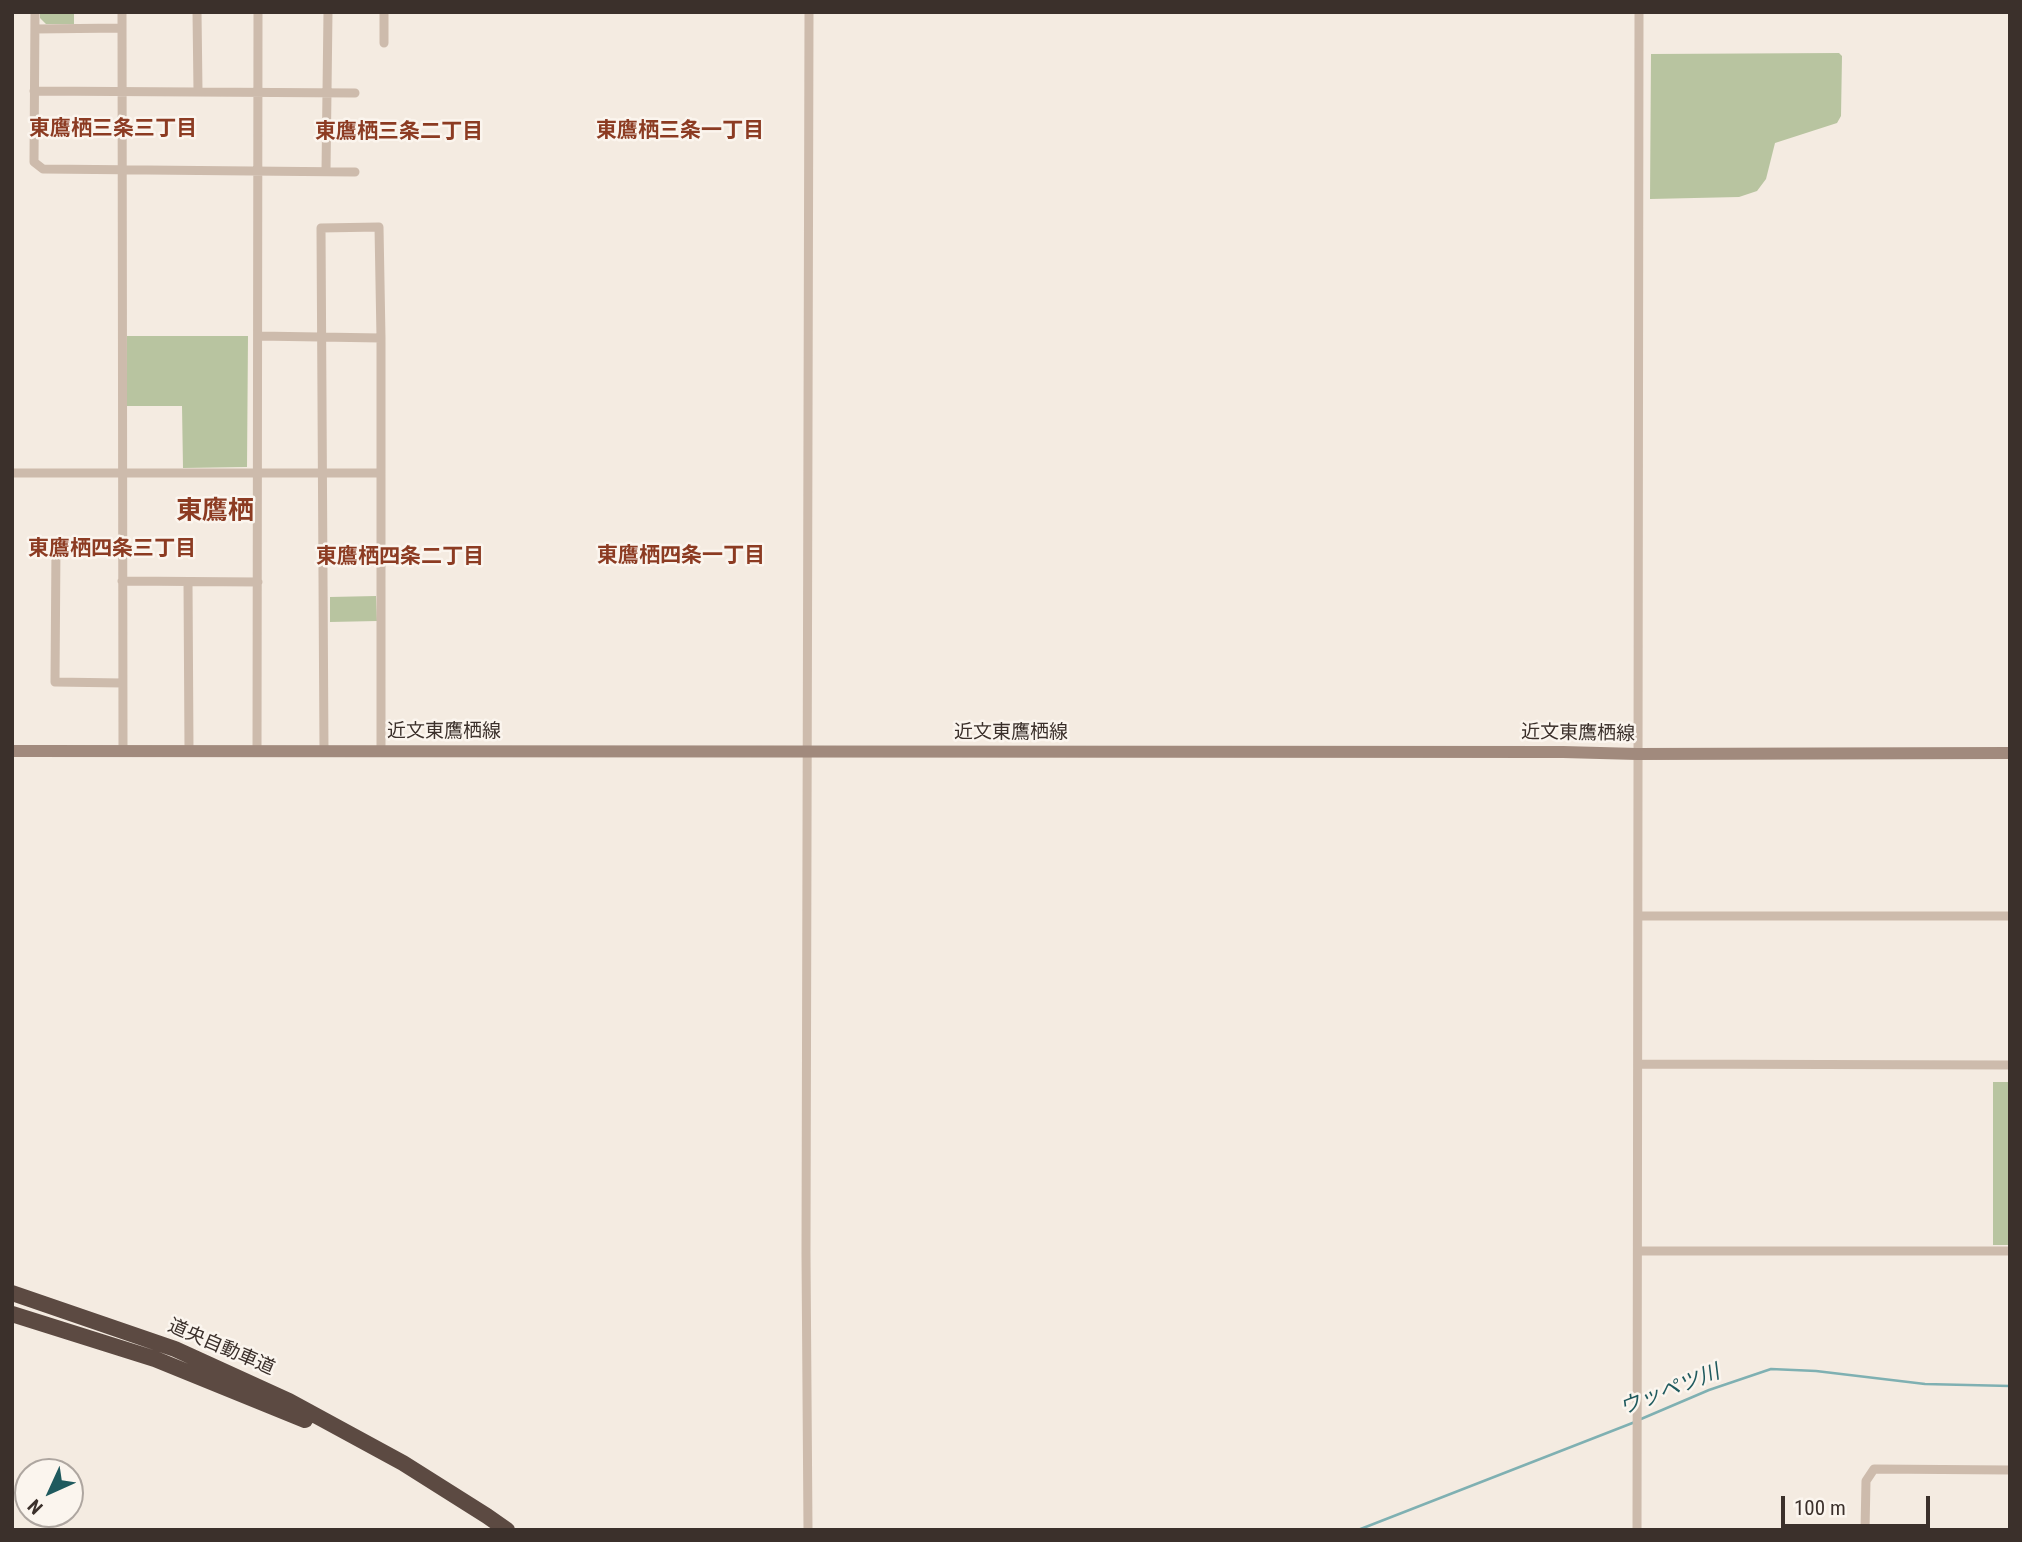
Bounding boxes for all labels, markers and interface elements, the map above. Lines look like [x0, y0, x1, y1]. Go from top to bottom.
district label: 東鷹栖三条三丁目 [29, 117, 197, 143]
district label: 東鷹栖三条一丁目 [596, 119, 764, 145]
district label: 東鷹栖三条二丁目 [315, 120, 483, 146]
district label: 東鷹栖 [176, 496, 254, 528]
district label: 東鷹栖四条三丁目 [28, 537, 196, 563]
district label: 東鷹栖四条一丁目 [597, 544, 765, 570]
district label: 東鷹栖四条二丁目 [316, 545, 484, 571]
street label: 近文東鷹栖線 [387, 721, 501, 743]
street label: 近文東鷹栖線 [954, 722, 1068, 744]
street label: 近文東鷹栖線 [1521, 722, 1635, 746]
street label: 道央自動車道 [164, 1315, 278, 1381]
water label: ウッペツ川 [1616, 1360, 1724, 1422]
north arrow [14, 1458, 84, 1528]
scale bar [1784, 1482, 1933, 1526]
text: N [23, 1495, 47, 1519]
text: 100 m [1794, 1496, 1846, 1520]

